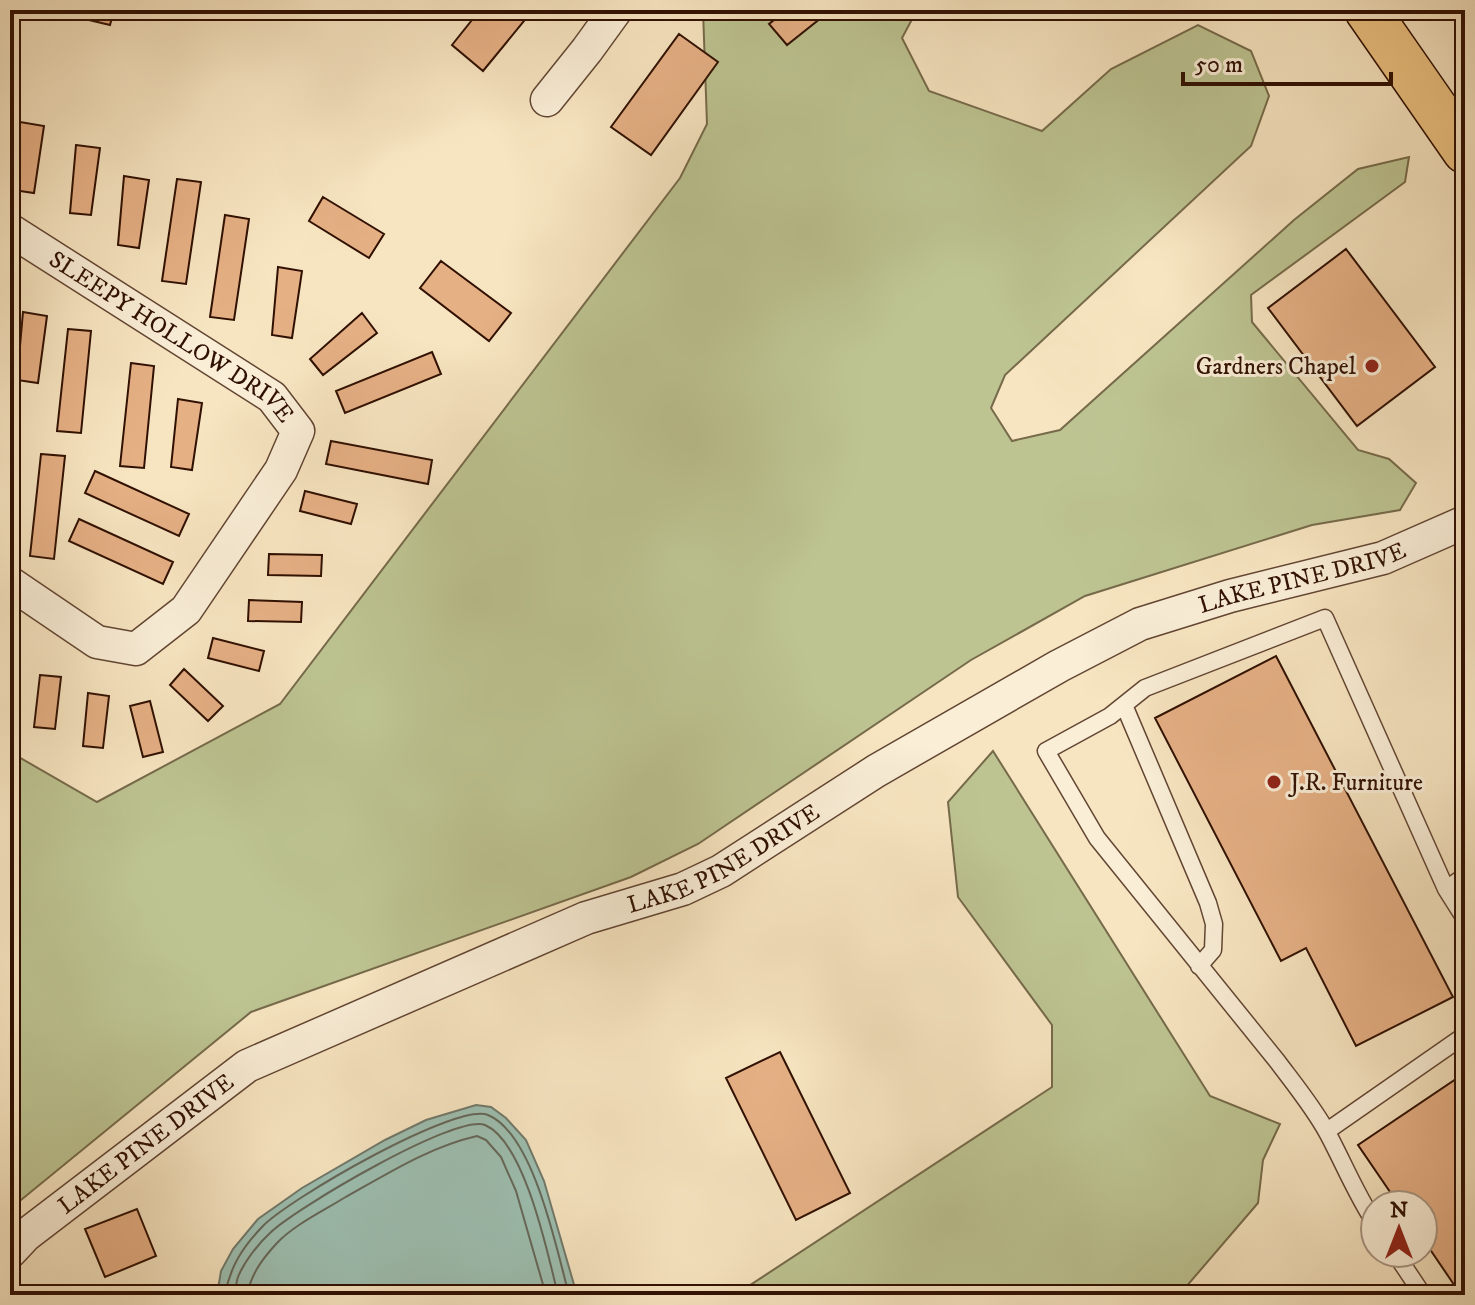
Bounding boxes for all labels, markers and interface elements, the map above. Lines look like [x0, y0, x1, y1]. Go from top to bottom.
scale bar [1183, 36, 1391, 86]
text: 50 m [1195, 50, 1243, 80]
street label: SLEEPY HOLLOW DRIVE [43, 245, 300, 429]
place label: Gardners Chapel [1196, 352, 1357, 382]
marker: Gardners Chapel [1363, 357, 1381, 375]
street label: LAKE PINE DRIVE [1195, 536, 1411, 621]
place label: J.R. Furniture [1288, 768, 1423, 798]
marker: J.R. Furniture [1265, 773, 1283, 791]
street label: LAKE PINE DRIVE [624, 797, 825, 921]
street label: LAKE PINE DRIVE [52, 1068, 240, 1221]
north arrow [1359, 1189, 1439, 1269]
text: N [1390, 1197, 1408, 1224]

